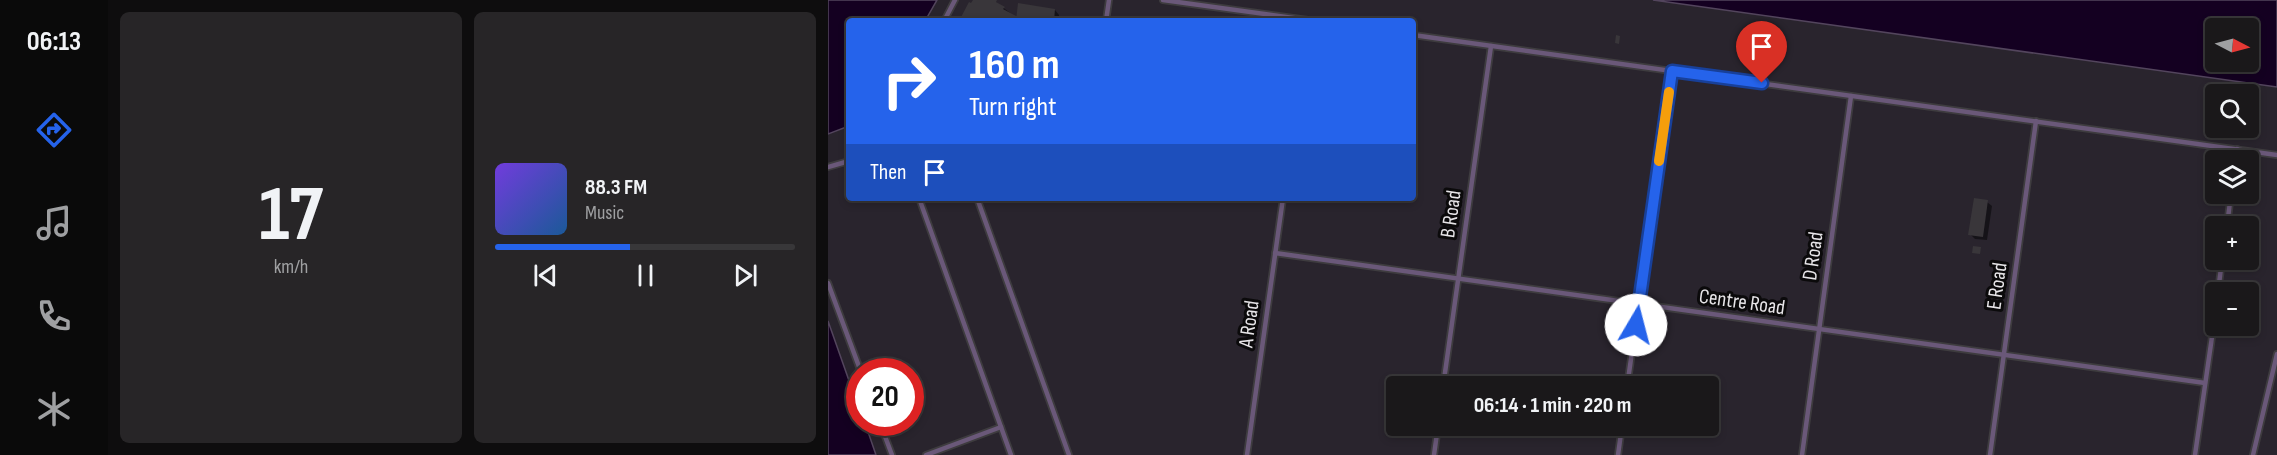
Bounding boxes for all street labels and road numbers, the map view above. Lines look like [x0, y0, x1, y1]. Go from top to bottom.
street label: B Road [1435, 189, 1467, 239]
street label: D Road [1797, 230, 1829, 282]
street label: E Road [1981, 261, 2013, 311]
street label: Centre Road [1697, 284, 1787, 320]
street label: A Road [1233, 299, 1265, 350]

